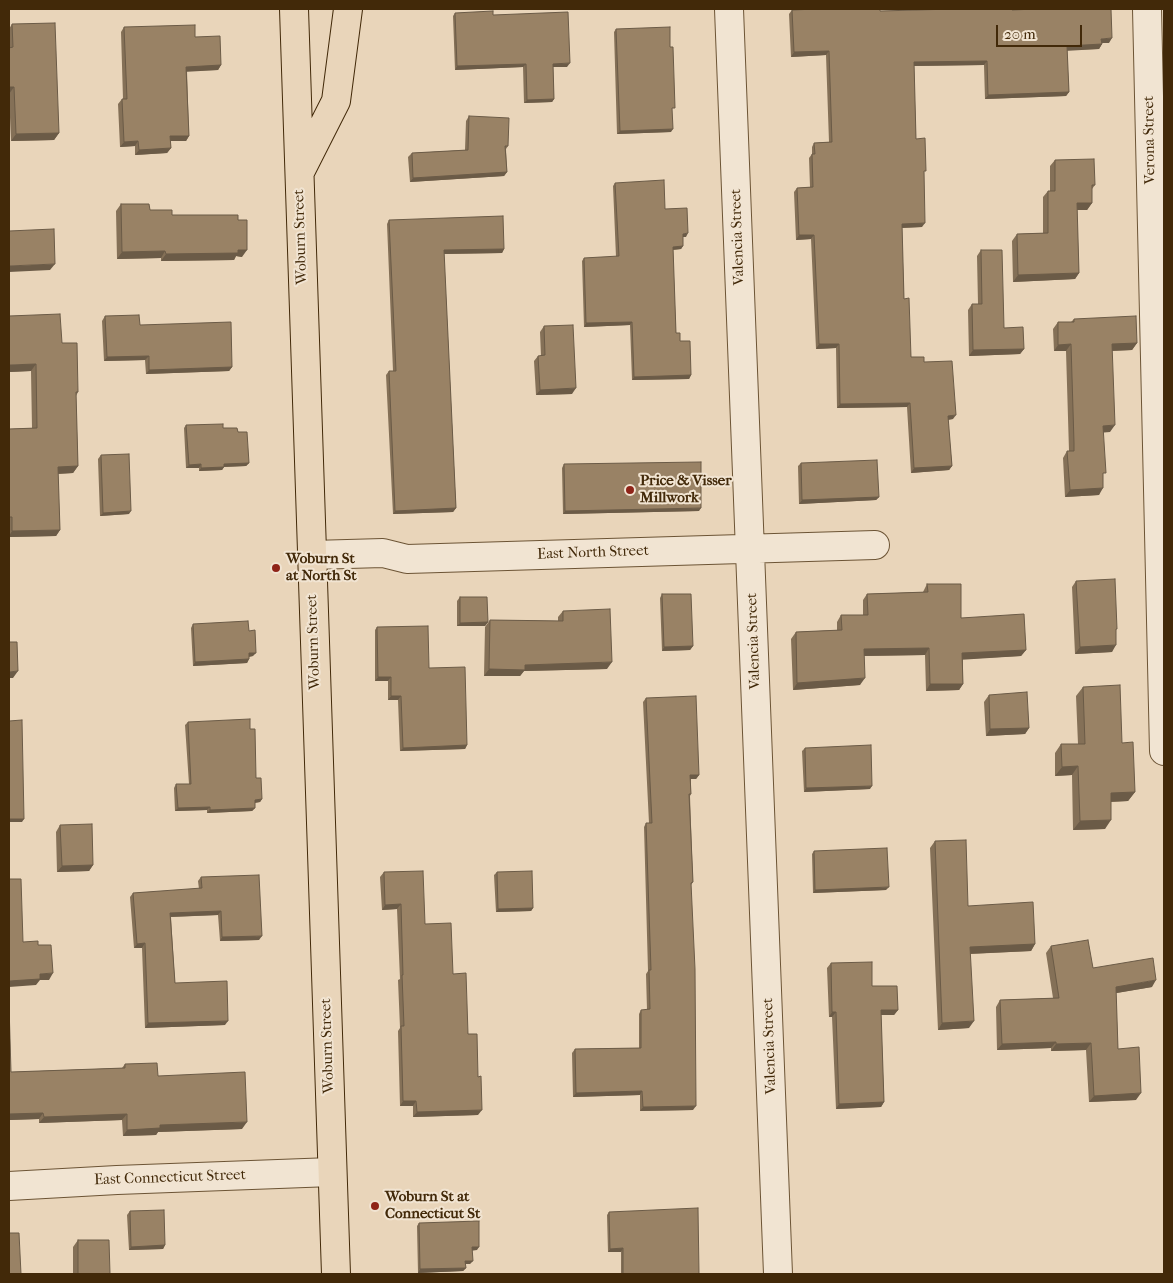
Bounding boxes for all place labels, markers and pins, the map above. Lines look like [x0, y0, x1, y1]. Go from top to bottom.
place label: Price & Visser Millwork [640, 472, 732, 507]
marker: Price & Visser Millwork [624, 484, 636, 496]
place label: Woburn St at North St [286, 550, 357, 585]
marker: Woburn St at North St [270, 562, 282, 574]
place label: Woburn St at Connecticut St [385, 1188, 480, 1223]
marker: Woburn St at Connecticut St [369, 1200, 381, 1212]

